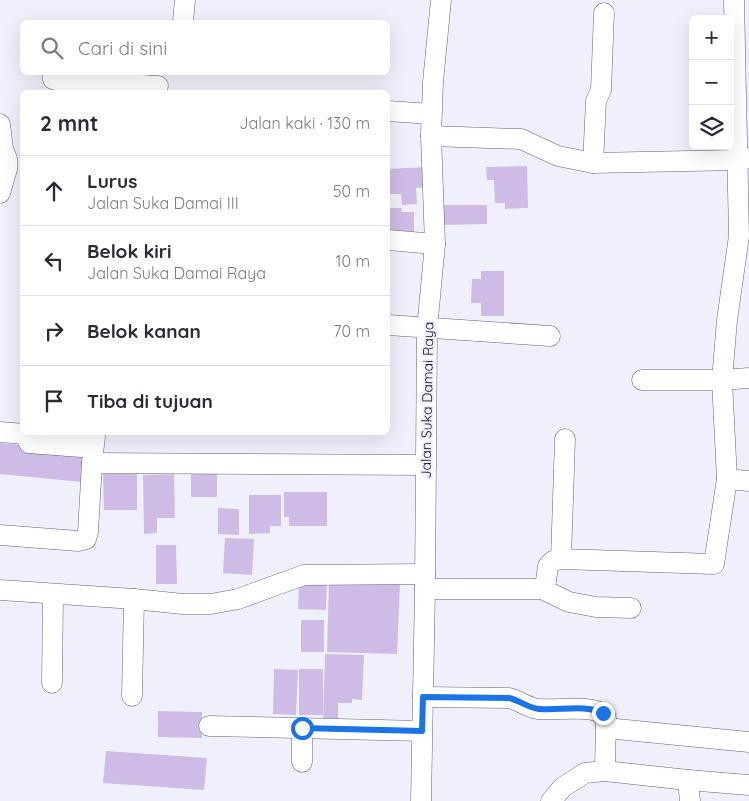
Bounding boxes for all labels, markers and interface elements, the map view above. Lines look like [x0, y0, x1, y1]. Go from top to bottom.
map controls [689, 15, 734, 150]
button: + [689, 15, 734, 60]
search box [20, 20, 390, 75]
icon: search [38, 34, 66, 62]
text: Cari di sini [78, 36, 167, 60]
button: − [689, 60, 734, 105]
button: layers [689, 105, 734, 150]
text: 2 mnt [40, 110, 98, 136]
text: Jalan kaki · 130 m [239, 113, 370, 133]
text: Lurus [87, 169, 137, 193]
icon: ahead [40, 177, 68, 205]
text: 50 m [333, 181, 370, 201]
text: Jalan Suka Damai III [87, 193, 239, 213]
text: Belok kiri [87, 239, 172, 263]
icon: left [40, 247, 68, 275]
text: 10 m [336, 251, 370, 271]
text: Jalan Suka Damai Raya [87, 263, 266, 283]
icon: right [40, 317, 68, 345]
text: Belok kanan [87, 319, 201, 343]
text: 70 m [333, 321, 370, 341]
street label: Jalan Suka Damai Raya [417, 322, 437, 478]
icon: arrive [40, 387, 68, 415]
text: Tiba di tujuan [87, 389, 213, 413]
route end [592, 702, 615, 725]
route start [291, 717, 314, 740]

